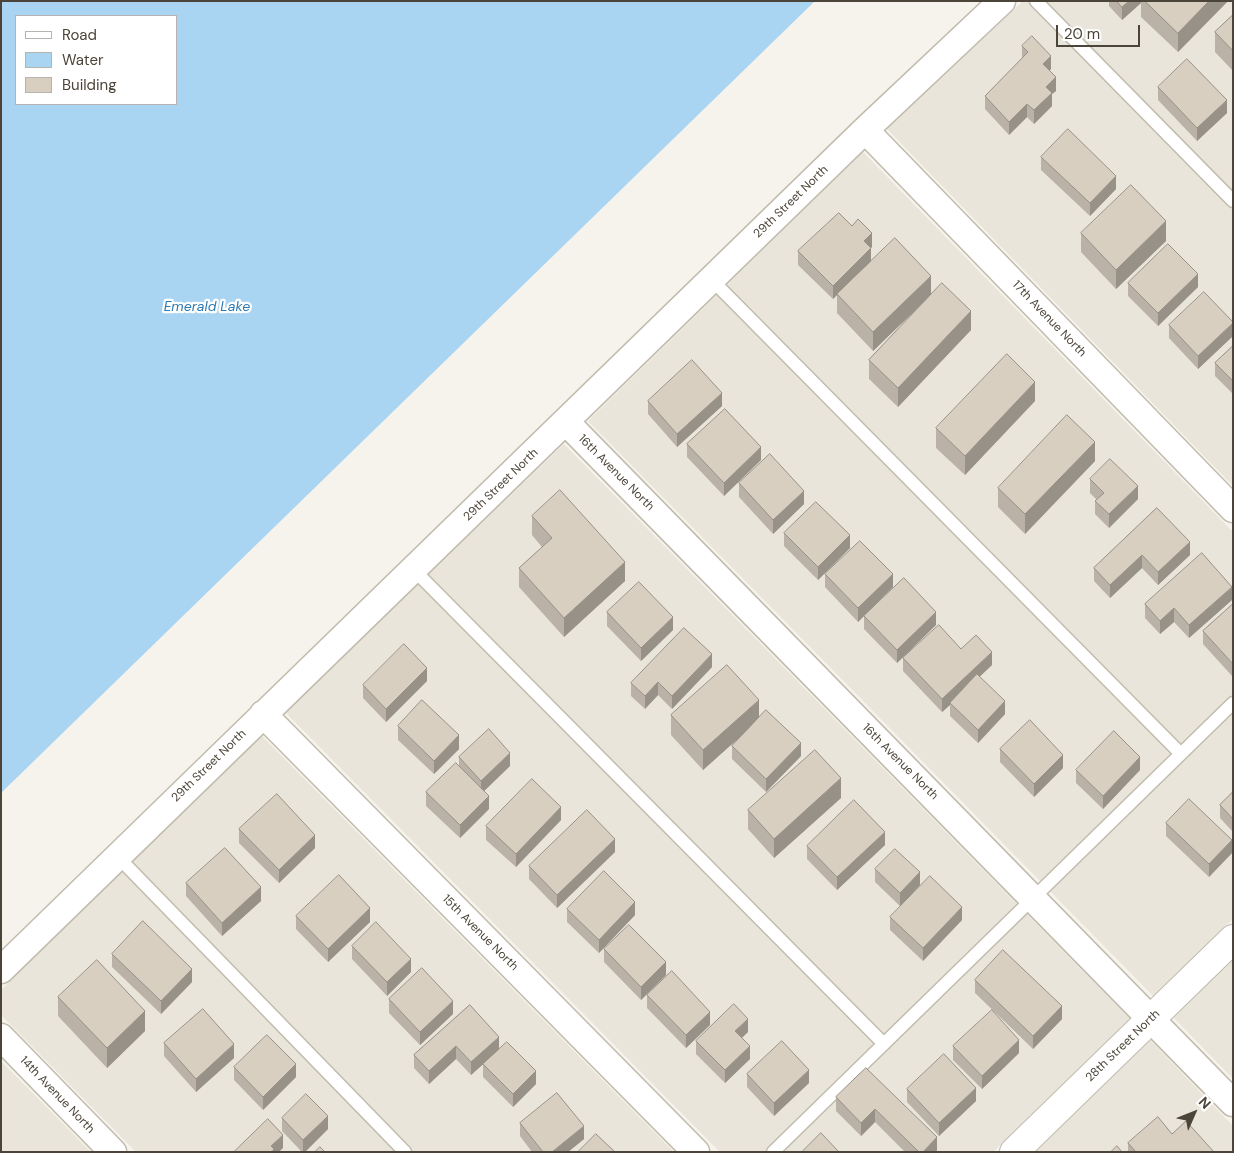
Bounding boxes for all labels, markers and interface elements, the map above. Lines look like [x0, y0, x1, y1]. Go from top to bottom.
legend [15, 15, 178, 105]
scale bar [1059, 15, 1143, 47]
text: 20 m [1064, 24, 1100, 44]
text: Road [62, 25, 97, 45]
text: Water [62, 50, 103, 70]
text: Building [62, 75, 117, 95]
street label: 29th Street North [751, 163, 831, 241]
street label: 17th Avenue North [1009, 278, 1089, 360]
water label: Emerald Lake [164, 299, 250, 315]
street label: 16th Avenue North [575, 432, 657, 514]
street label: 29th Street North [461, 446, 541, 524]
street label: 16th Avenue North [859, 721, 941, 803]
street label: 29th Street North [169, 727, 249, 805]
street label: 15th Avenue North [439, 892, 521, 974]
street label: 28th Street North [1083, 1007, 1163, 1085]
street label: 14th Avenue North [17, 1054, 97, 1136]
north arrow [1169, 1088, 1219, 1138]
text: N [1195, 1093, 1215, 1113]

